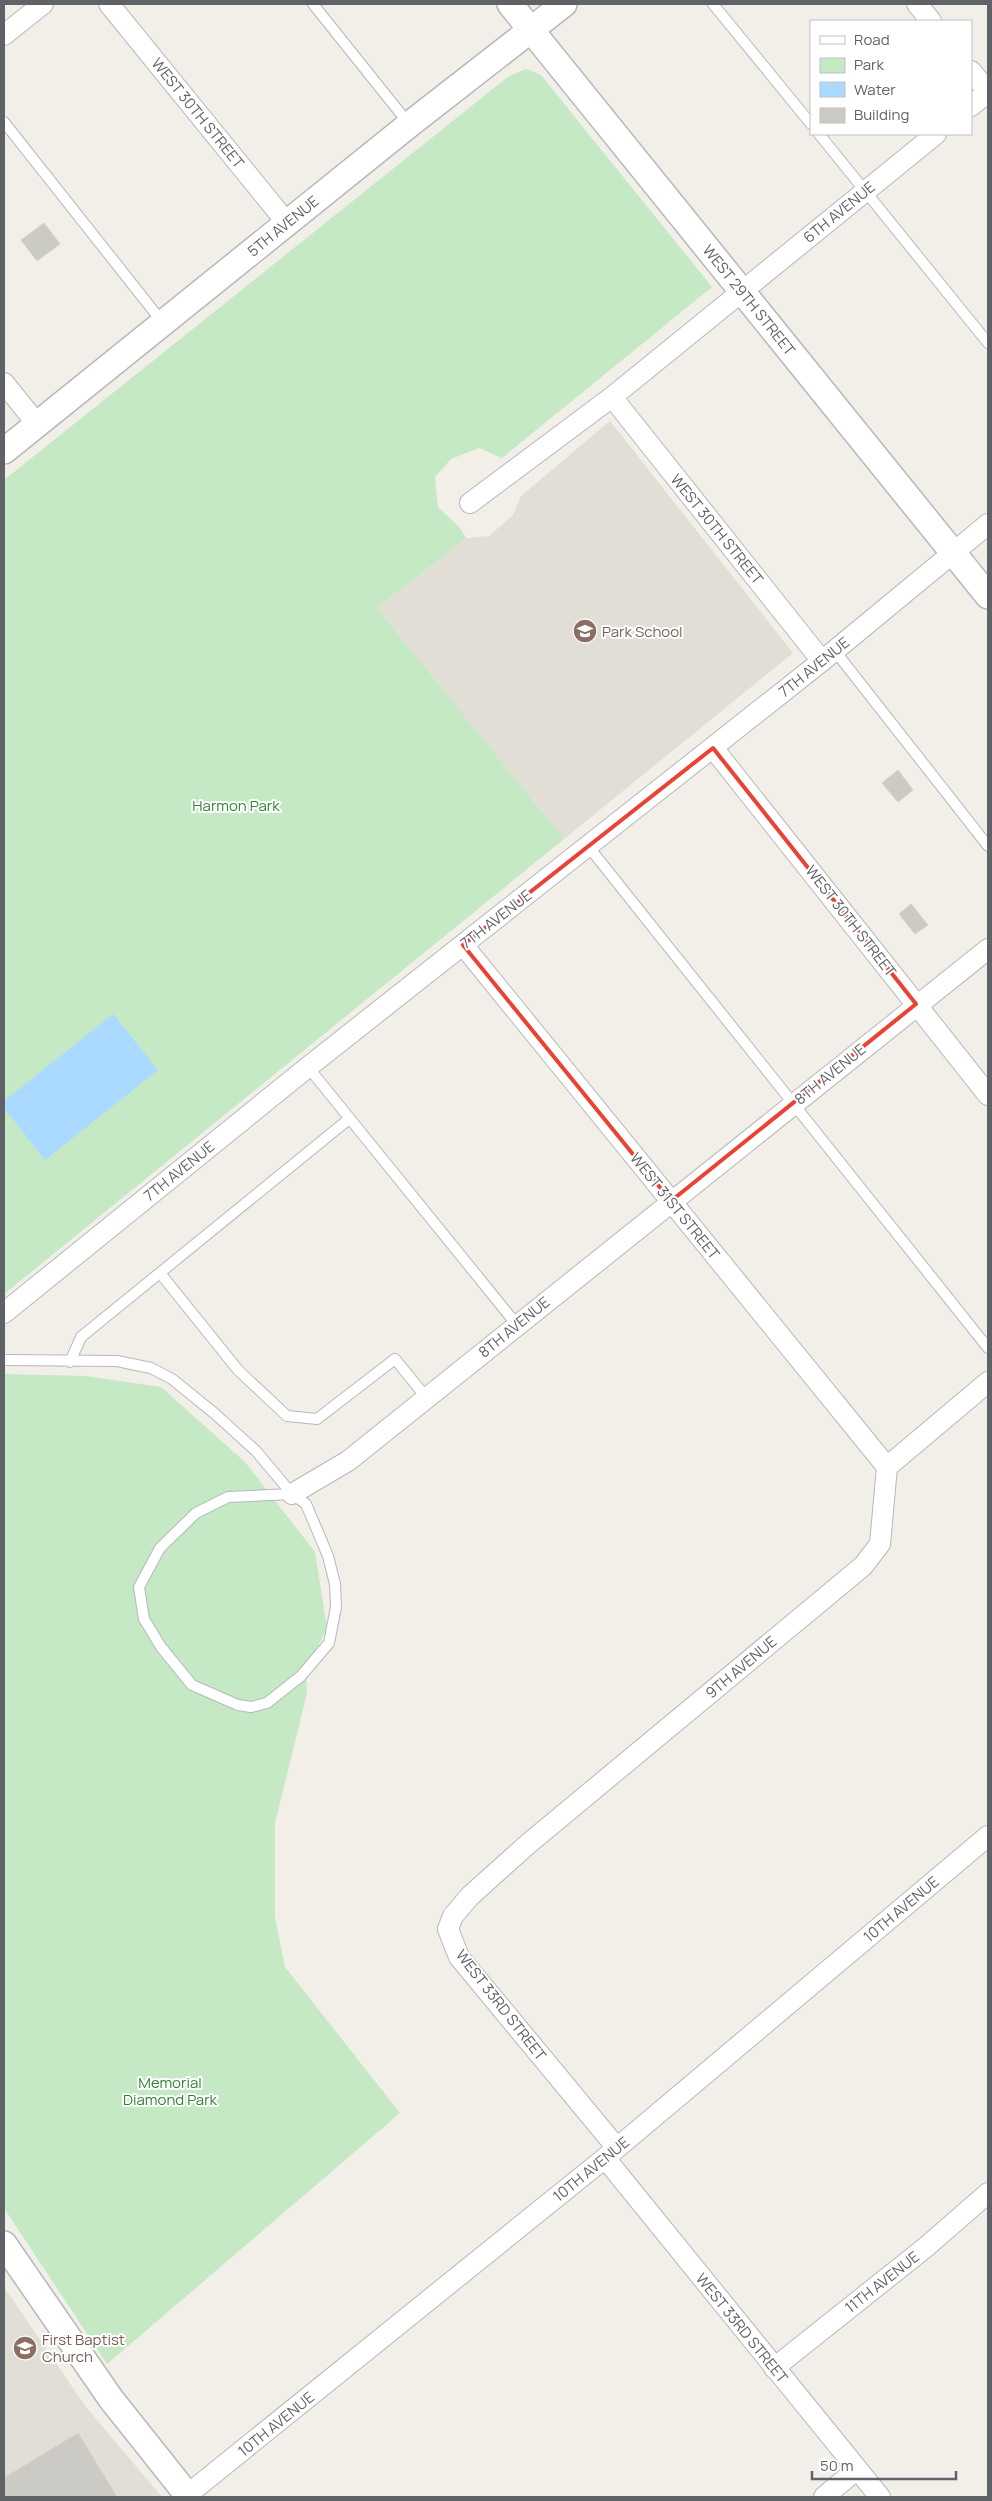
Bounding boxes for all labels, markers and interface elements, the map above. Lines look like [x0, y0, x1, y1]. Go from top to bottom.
legend [810, 20, 972, 135]
text: Road [854, 29, 890, 50]
street label: WEST 30TH STREET [147, 53, 249, 173]
text: Park [854, 54, 884, 75]
text: Water [854, 79, 896, 100]
text: Building [854, 104, 909, 125]
street label: 6TH AVENUE [799, 176, 879, 248]
street label: 5TH AVENUE [243, 191, 323, 261]
street label: WEST 29TH STREET [698, 240, 800, 360]
street label: WEST 30TH STREET [666, 469, 768, 589]
school or university icon: Park School [572, 618, 598, 644]
place label: Park School [602, 621, 683, 642]
street label: 7TH AVENUE [774, 632, 854, 702]
park label: Harmon Park [192, 795, 280, 816]
street label: WEST 30TH STREET [801, 861, 901, 981]
street label: 7TH AVENUE [456, 885, 536, 953]
street label: 8TH AVENUE [790, 1039, 870, 1109]
street label: 7TH AVENUE [139, 1136, 219, 1206]
street label: WEST 31ST STREET [625, 1148, 725, 1264]
street label: 8TH AVENUE [474, 1292, 554, 1362]
street label: 9TH AVENUE [701, 1631, 781, 1703]
street label: 10TH AVENUE [859, 1871, 943, 1947]
street label: WEST 33RD STREET [451, 1945, 551, 2065]
park label: Memorial Diamond Park [123, 2072, 218, 2110]
street label: 10TH AVENUE [548, 2132, 634, 2206]
street label: 11TH AVENUE [840, 2246, 924, 2318]
street label: WEST 33RD STREET [691, 2269, 793, 2387]
place label: First Baptist Church [42, 2329, 125, 2367]
school or university icon: First Baptist Church [12, 2335, 38, 2361]
street label: 10TH AVENUE [233, 2387, 319, 2461]
scale bar [812, 2448, 956, 2480]
text: 50 m [820, 2455, 854, 2476]

